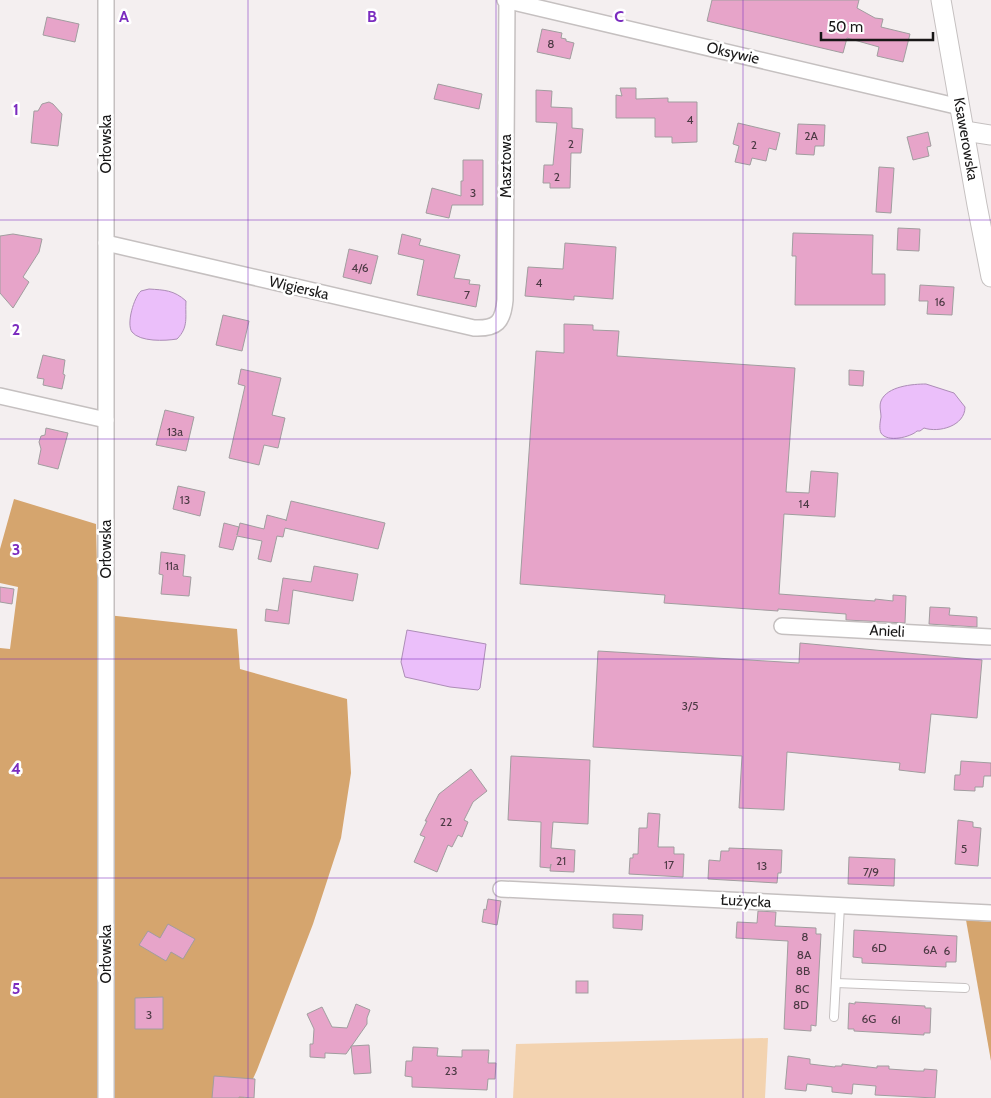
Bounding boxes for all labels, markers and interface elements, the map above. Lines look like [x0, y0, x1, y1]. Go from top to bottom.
text: A [119, 7, 129, 26]
text: B [367, 7, 377, 26]
text: C [614, 7, 624, 26]
scale bar [821, 10, 934, 42]
text: 50 m [828, 18, 863, 36]
house number: 8 [547, 36, 555, 51]
street label: Oksywie [705, 38, 761, 68]
street label: Ksawerowska [950, 96, 982, 183]
text: 1 [13, 100, 19, 119]
house number: 4 [687, 112, 694, 127]
street label: Orłowska [97, 114, 115, 173]
house number: 2A [804, 128, 818, 143]
street label: Masztowa [497, 133, 515, 198]
house number: 2 [568, 136, 574, 151]
house number: 2 [751, 137, 757, 152]
house number: 2 [554, 169, 560, 184]
house number: 3 [470, 185, 476, 200]
house number: 4/6 [351, 260, 369, 275]
street label: Wigierska [267, 272, 331, 304]
house number: 4 [536, 275, 543, 290]
house number: 7 [464, 287, 470, 302]
house number: 16 [935, 294, 946, 309]
text: 2 [12, 320, 20, 339]
house number: 13a [167, 424, 183, 439]
house number: 13 [180, 492, 190, 507]
house number: 14 [799, 496, 809, 511]
street label: Orłowska [97, 519, 115, 578]
text: 3 [12, 540, 20, 559]
house number: 11a [165, 558, 179, 573]
street label: Anieli [869, 621, 905, 641]
house number: 3/5 [682, 698, 698, 713]
text: 4 [11, 759, 21, 778]
house number: 22 [440, 814, 452, 829]
house number: 5 [961, 841, 967, 856]
house number: 21 [556, 853, 566, 868]
house number: 17 [664, 857, 674, 872]
house number: 13 [757, 858, 767, 873]
house number: 7/9 [863, 864, 879, 879]
street label: Łużycka [720, 891, 772, 911]
street label: Orłowska [97, 924, 115, 983]
house number: 8 [801, 929, 809, 944]
house number: 6D [871, 940, 887, 955]
house number: 6A [923, 942, 938, 957]
house number: 6 [944, 943, 951, 958]
house number: 8A [797, 947, 812, 962]
house number: 8B [796, 963, 810, 978]
text: 5 [12, 979, 20, 998]
house number: 8C [795, 981, 809, 996]
house number: 8D [793, 997, 809, 1012]
house number: 3 [146, 1007, 152, 1022]
house number: 6G [862, 1011, 876, 1026]
house number: 6I [891, 1012, 901, 1027]
house number: 23 [445, 1063, 457, 1078]

